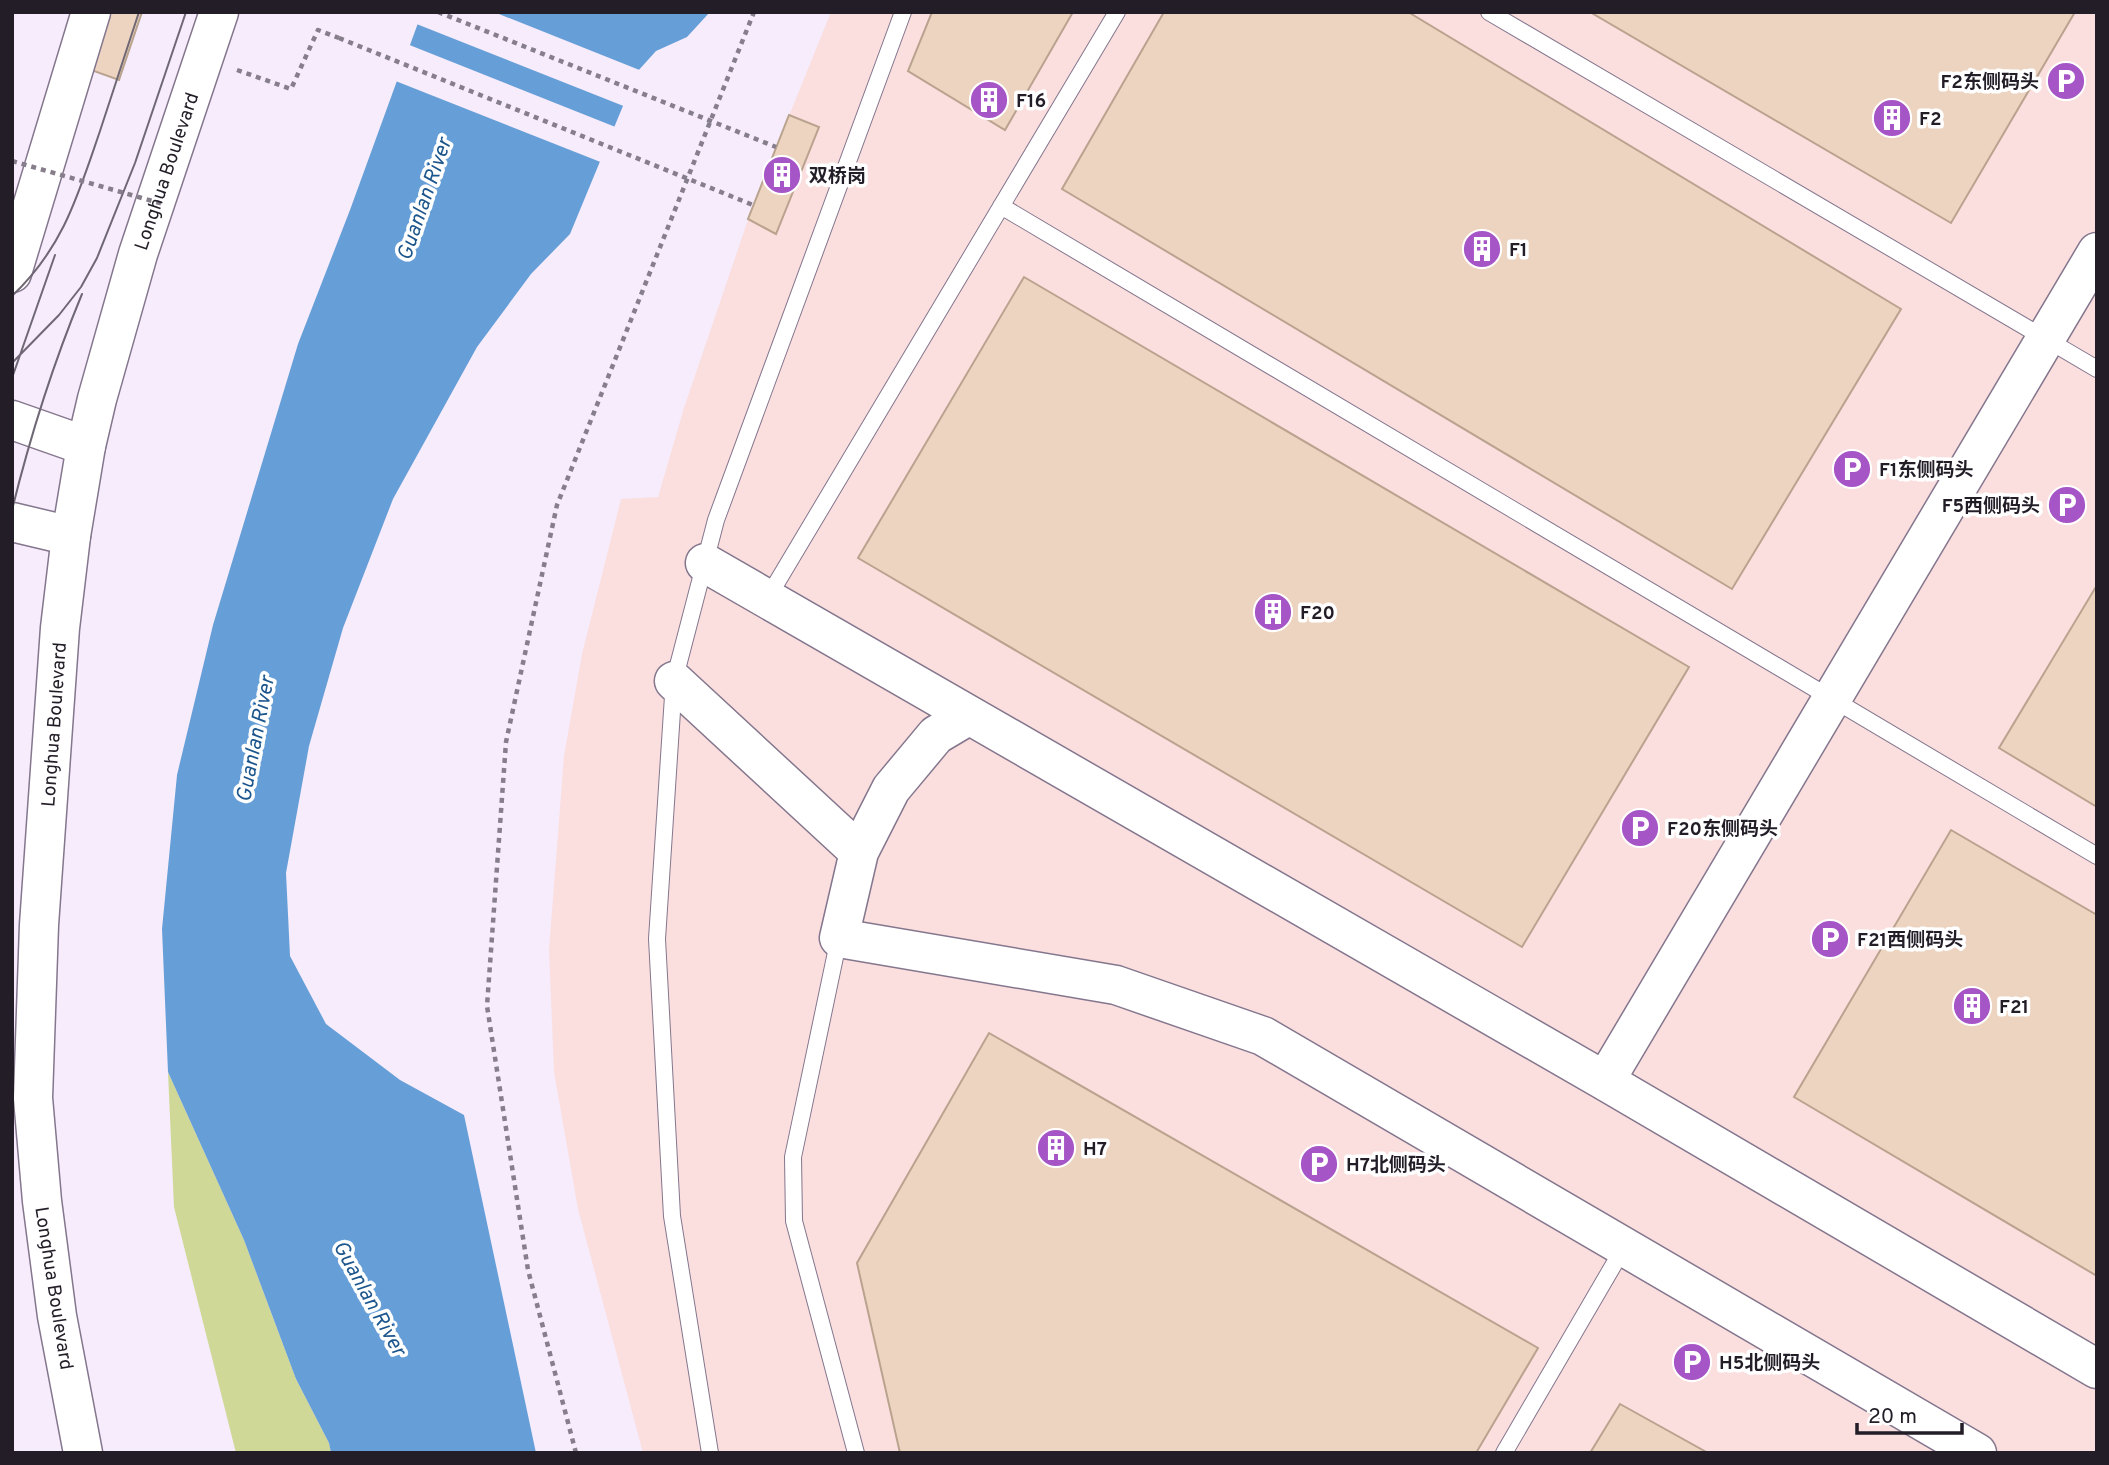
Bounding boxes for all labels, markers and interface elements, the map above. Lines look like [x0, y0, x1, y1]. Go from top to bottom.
parking icon: F2东侧码头 [2045, 60, 2087, 102]
place label: F2东侧码头 [1940, 71, 2039, 95]
building icon: F16 [968, 79, 1010, 121]
street label: Longhua Boulevard [130, 90, 205, 254]
place label: F16 [1016, 90, 1046, 114]
building icon: F2 [1871, 97, 1913, 139]
place label: F2 [1919, 108, 1942, 132]
water label: Guanlan River [392, 133, 460, 264]
building icon: 双桥岗 [761, 154, 803, 196]
place label: 双桥岗 [809, 165, 866, 189]
building icon: F1 [1461, 228, 1503, 270]
place label: F1 [1509, 239, 1528, 263]
parking icon: F1东侧码头 [1831, 448, 1873, 490]
place label: F1东侧码头 [1879, 459, 1974, 483]
parking icon: F5西侧码头 [2046, 484, 2088, 526]
place label: F5西侧码头 [1942, 495, 2040, 519]
building icon: F20 [1252, 591, 1294, 633]
place label: F20 [1300, 602, 1335, 626]
street label: Longhua Boulevard [37, 641, 73, 808]
water label: Guanlan River [231, 672, 282, 805]
parking icon: F20东侧码头 [1619, 807, 1661, 849]
place label: F20东侧码头 [1667, 818, 1778, 842]
parking icon: F21西侧码头 [1809, 918, 1851, 960]
place label: F21西侧码头 [1857, 929, 1963, 953]
building icon: F21 [1951, 985, 1993, 1027]
place label: F21 [1999, 996, 2029, 1020]
building icon: H7 [1035, 1127, 1077, 1169]
place label: H7 [1083, 1138, 1107, 1162]
parking icon: H7北侧码头 [1298, 1143, 1340, 1185]
place label: H7北侧码头 [1346, 1154, 1446, 1178]
street label: Longhua Boulevard [28, 1205, 78, 1372]
water label: Guanlan River [326, 1236, 412, 1363]
parking icon: H5北侧码头 [1671, 1341, 1713, 1383]
place label: H5北侧码头 [1719, 1352, 1820, 1376]
scale bar [1857, 1392, 1962, 1436]
text: 20 m [1868, 1404, 1917, 1431]

